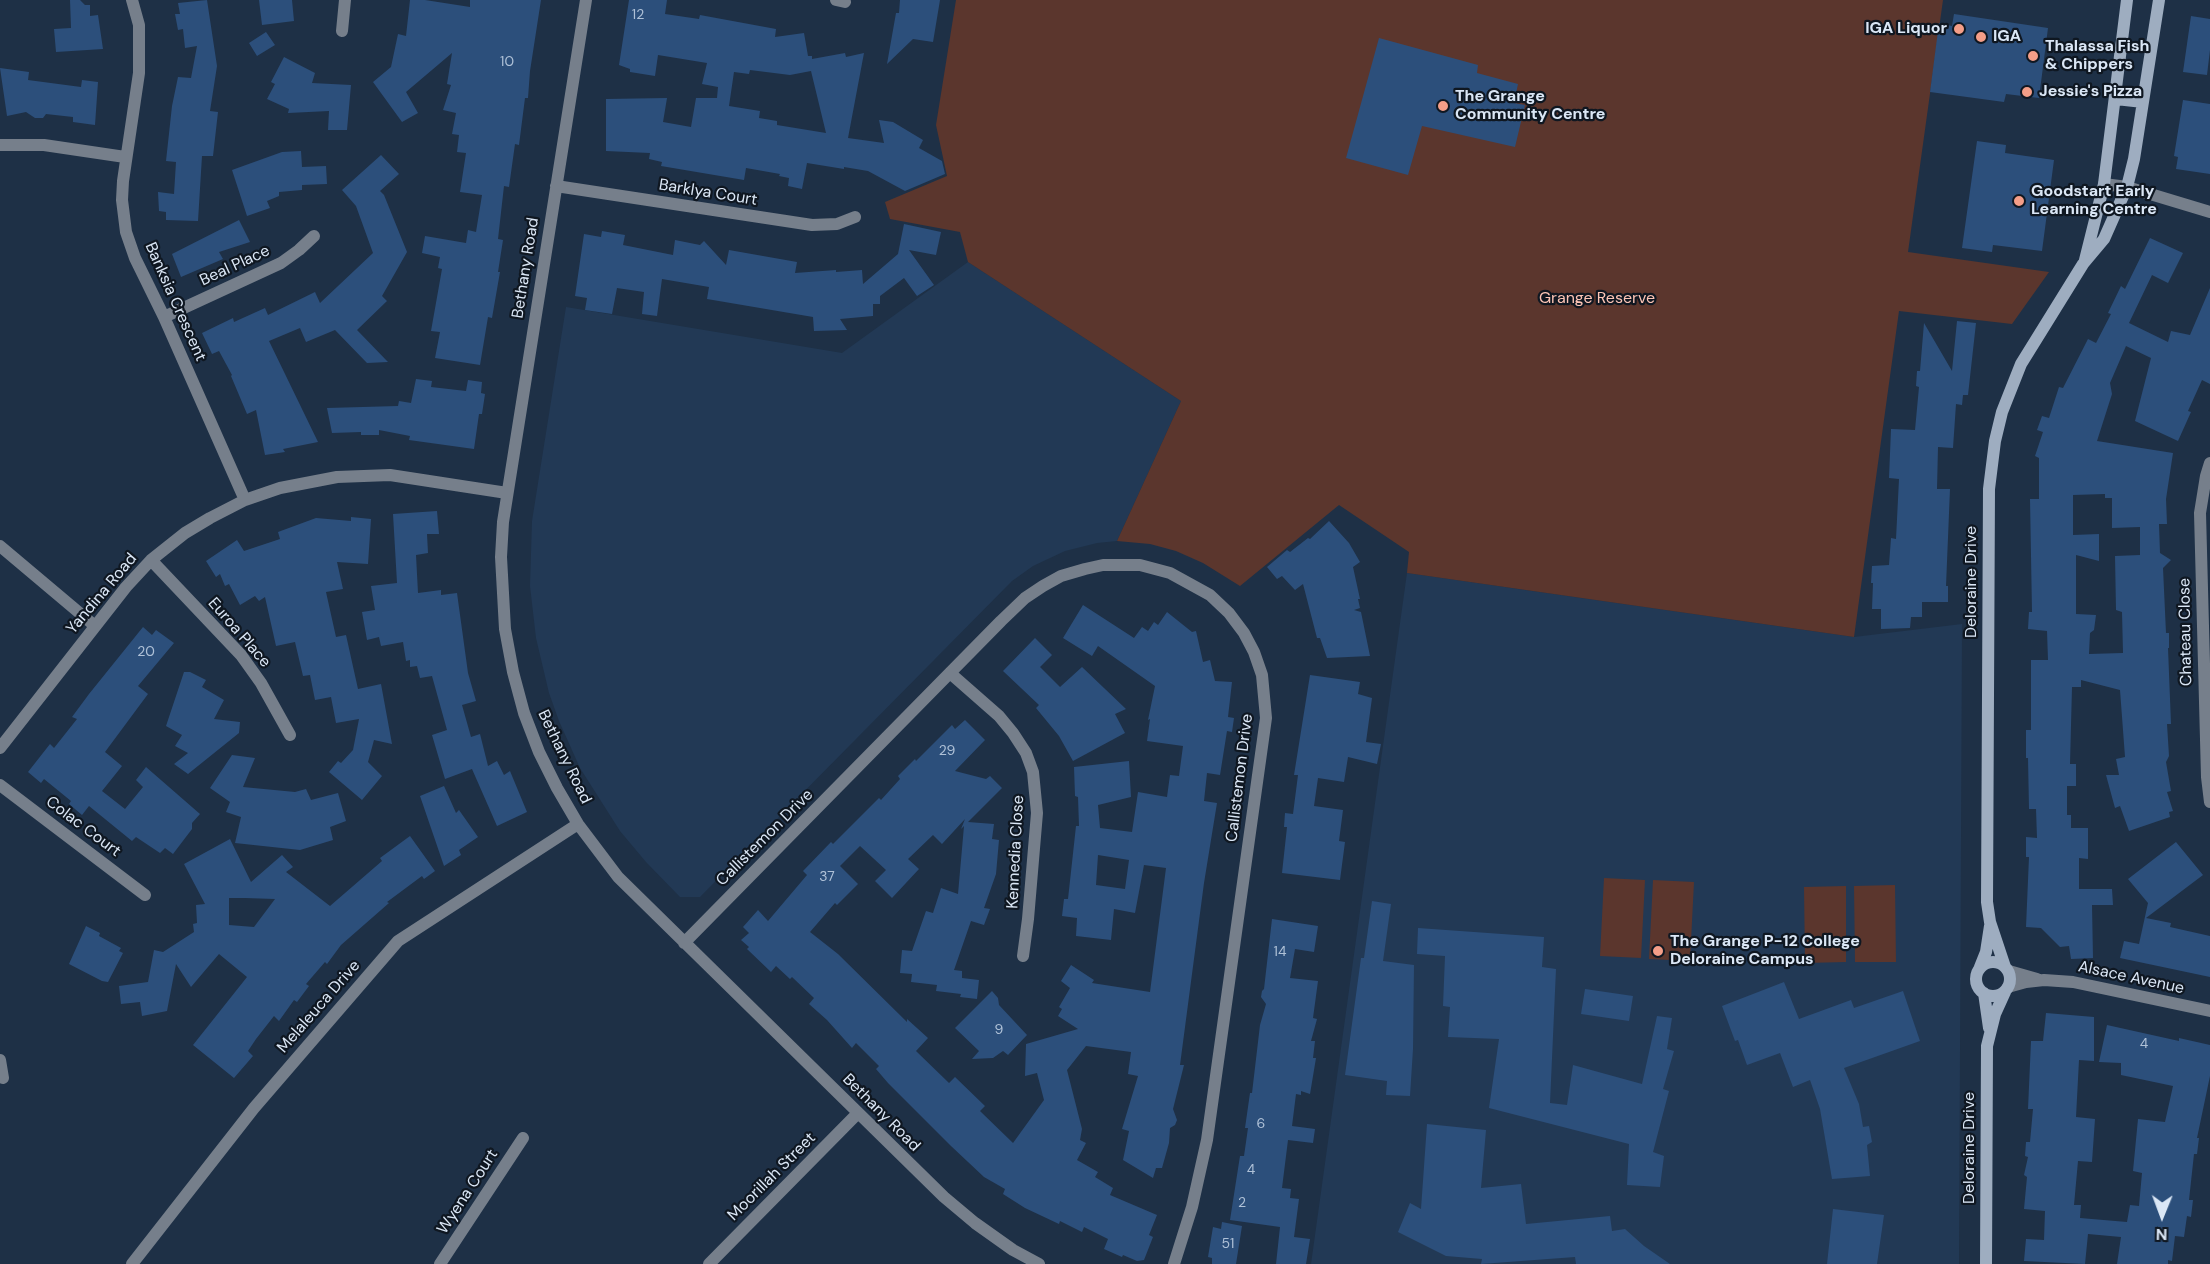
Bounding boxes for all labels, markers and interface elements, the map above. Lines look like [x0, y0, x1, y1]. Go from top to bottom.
house number: 12 [632, 7, 644, 23]
place label: IGA Liquor [1865, 19, 1947, 39]
marker: IGA Liquor [1952, 22, 1966, 36]
place label: IGA [1993, 27, 2021, 47]
marker: IGA [1974, 30, 1988, 44]
place label: Thalassa Fish & Chippers [2045, 37, 2149, 75]
marker: Thalassa Fish & Chippers [2026, 49, 2040, 63]
house number: 10 [500, 54, 514, 70]
place label: Jessie's Pizza [2039, 82, 2142, 102]
marker: Jessie's Pizza [2020, 85, 2034, 99]
place label: The Grange Community Centre [1455, 87, 1605, 125]
marker: The Grange Community Centre [1436, 99, 1450, 113]
street label: Barklya Court [657, 176, 759, 210]
place label: Goodstart Early Learning Centre [2031, 182, 2157, 220]
marker: Goodstart Early Learning Centre [2012, 194, 2026, 208]
street label: Bethany Road [509, 216, 543, 320]
street label: Banksia Crescent [140, 240, 210, 364]
street label: Beal Place [197, 241, 273, 291]
park label: Grange Reserve [1539, 289, 1655, 309]
street label: Deloraine Drive [1962, 526, 1982, 638]
street label: Yandina Road [63, 550, 141, 638]
street label: Chateau Close [2175, 578, 2197, 686]
street label: Euroa Place [204, 594, 274, 672]
house number: 20 [137, 644, 155, 660]
street label: Bethany Road [533, 707, 595, 807]
street label: Callistemon Drive [1223, 713, 1257, 843]
house number: 29 [939, 743, 955, 759]
street label: Callistemon Drive [713, 786, 817, 890]
street label: Colac Court [42, 793, 124, 861]
street label: Kennedia Close [1003, 795, 1029, 909]
house number: 37 [819, 869, 835, 885]
place label: The Grange P-12 College Deloraine Campus [1670, 932, 1860, 970]
house number: 14 [1274, 944, 1286, 960]
marker: The Grange P-12 College Deloraine Campus [1651, 944, 1665, 958]
street label: Melaleuca Drive [273, 957, 365, 1057]
street label: Alsace Avenue [2076, 957, 2186, 999]
house number: 9 [995, 1022, 1003, 1038]
house number: 4 [2140, 1036, 2148, 1052]
street label: Bethany Road [838, 1070, 924, 1156]
street label: Deloraine Drive [1960, 1092, 1980, 1204]
house number: 6 [1257, 1116, 1265, 1132]
street label: Moorillah Street [724, 1129, 820, 1225]
street label: Wyena Court [433, 1146, 503, 1238]
house number: 4 [1247, 1162, 1255, 1178]
north arrow [2132, 1186, 2192, 1246]
house number: 2 [1238, 1195, 1246, 1211]
text: N [2156, 1224, 2168, 1245]
house number: 51 [1222, 1236, 1234, 1252]

